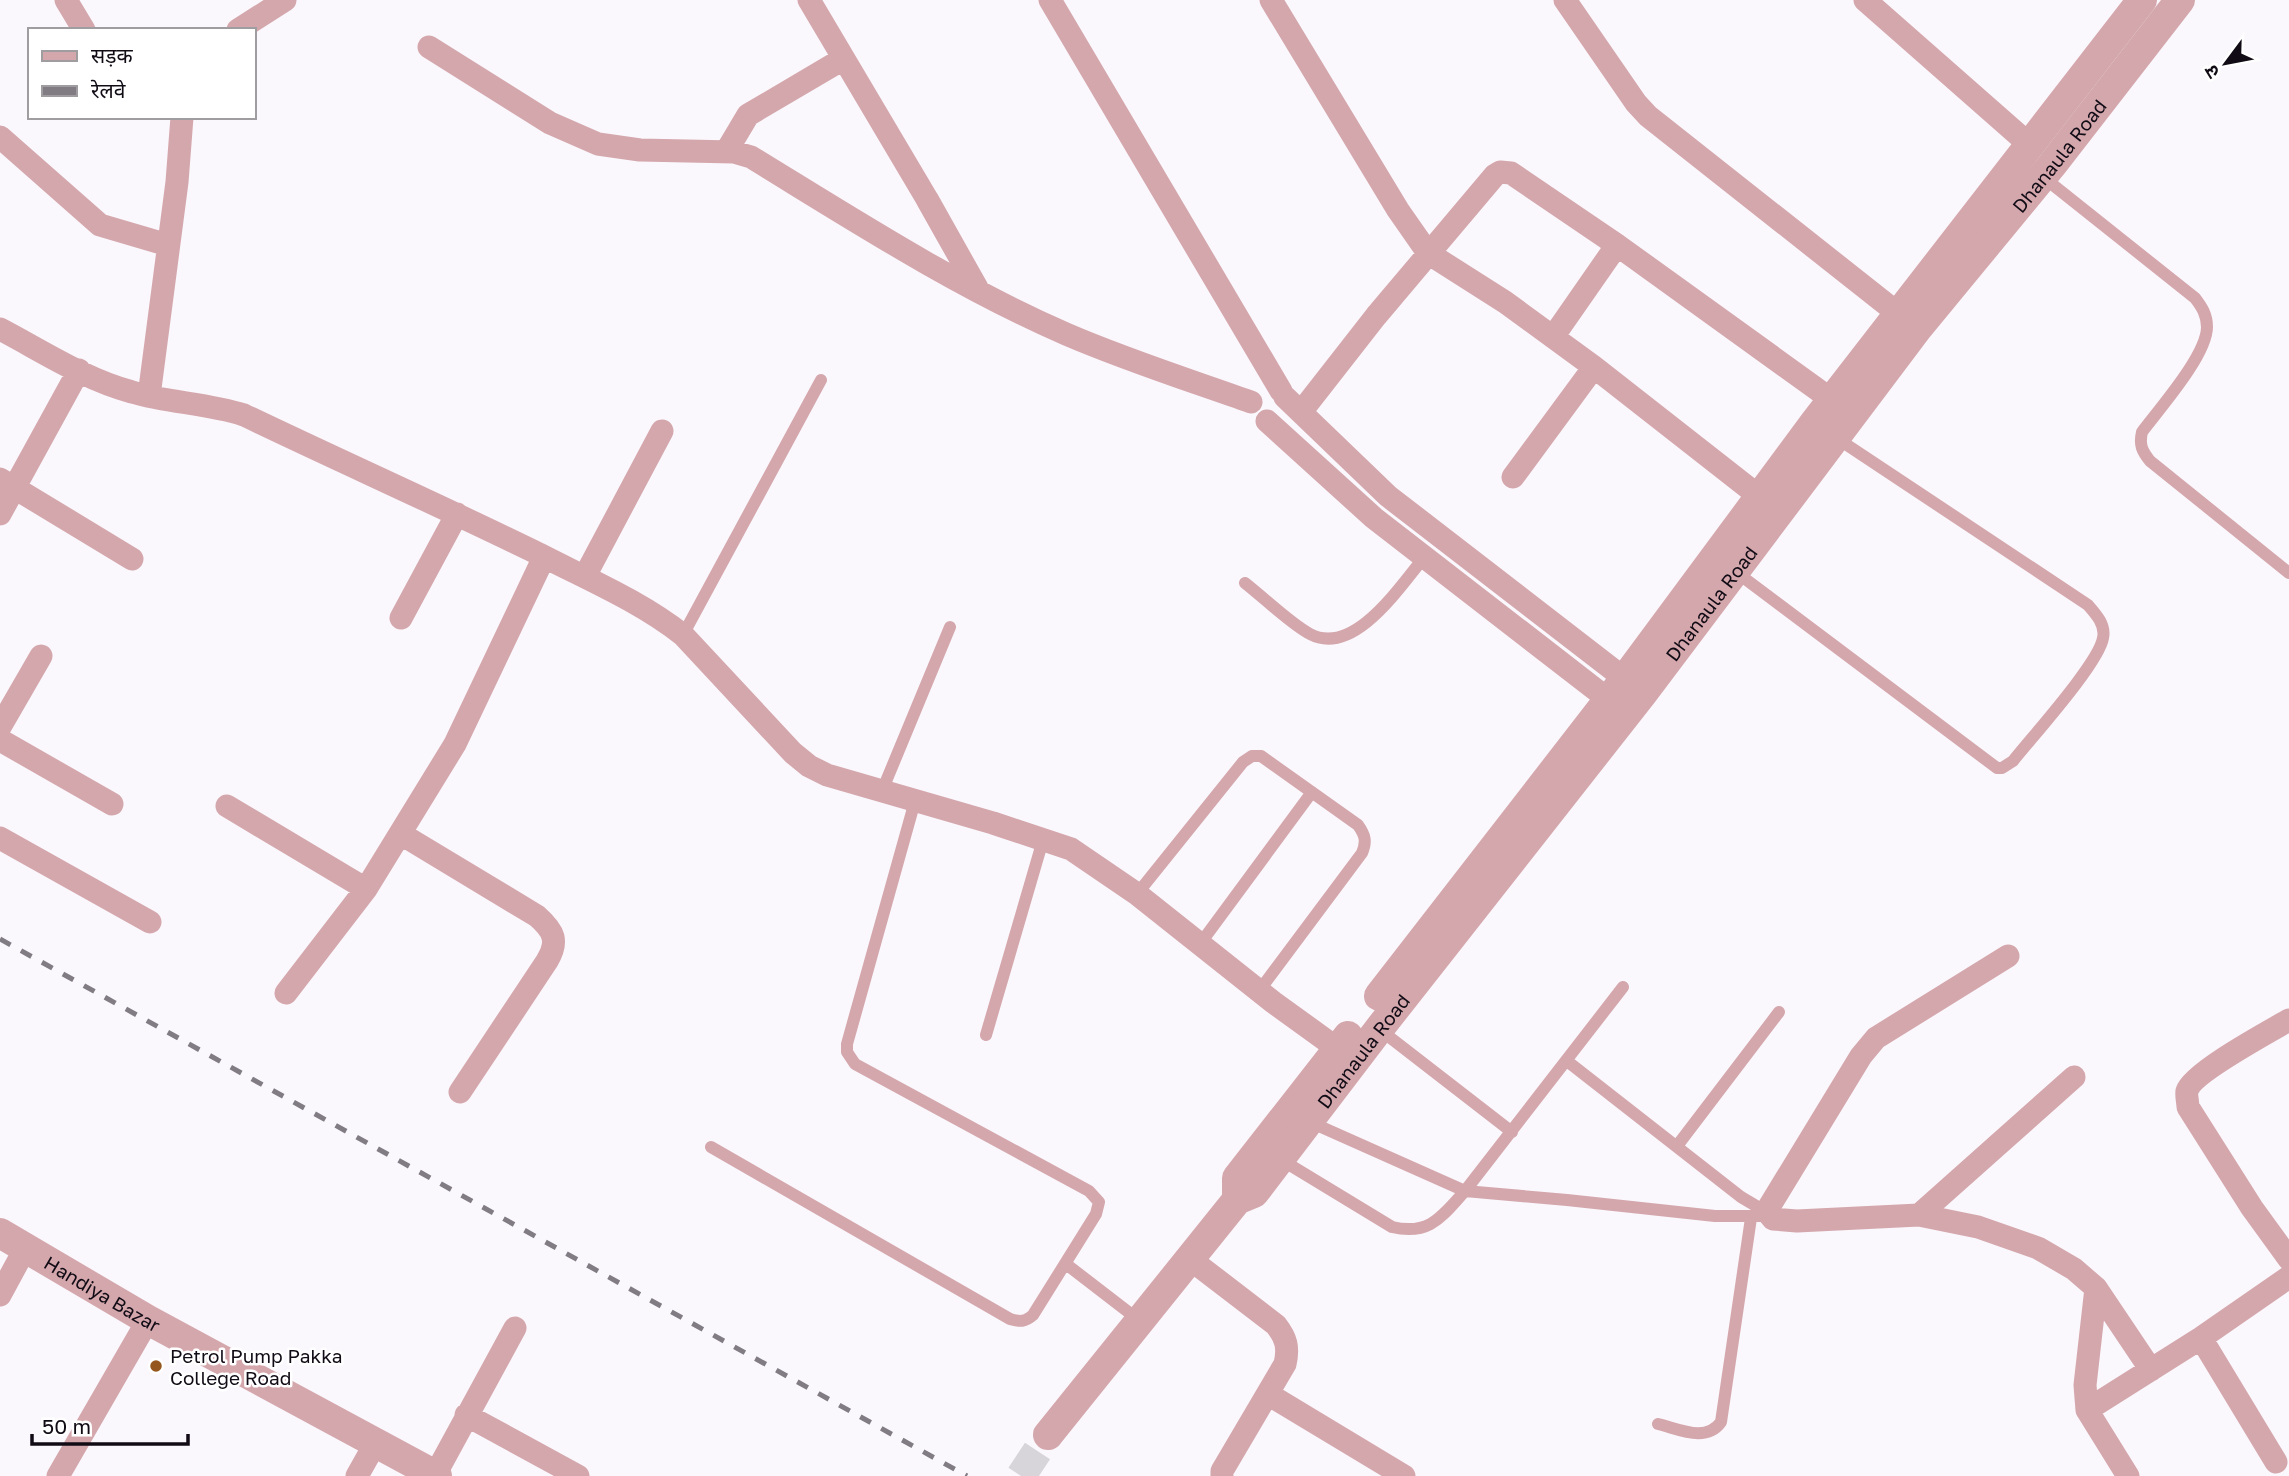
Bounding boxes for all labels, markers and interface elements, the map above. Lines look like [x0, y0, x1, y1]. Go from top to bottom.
legend [28, 28, 256, 119]
north arrow [2191, 28, 2261, 98]
text: सड़क [91, 42, 133, 68]
text: उ [2198, 61, 2224, 83]
text: रेलवे [90, 77, 126, 103]
street label: Dhanaula Road [2007, 94, 2110, 217]
street label: Dhanaula Road [1660, 541, 1761, 665]
street label: Dhanaula Road [1312, 989, 1414, 1112]
street label: Handiya Bazar [40, 1250, 165, 1336]
place label: Petrol Pump Pakka College Road [170, 1344, 343, 1389]
marker: Petrol Pump Pakka College Road [148, 1358, 164, 1374]
scale bar [32, 1402, 187, 1446]
text: 50 m [42, 1413, 91, 1439]

